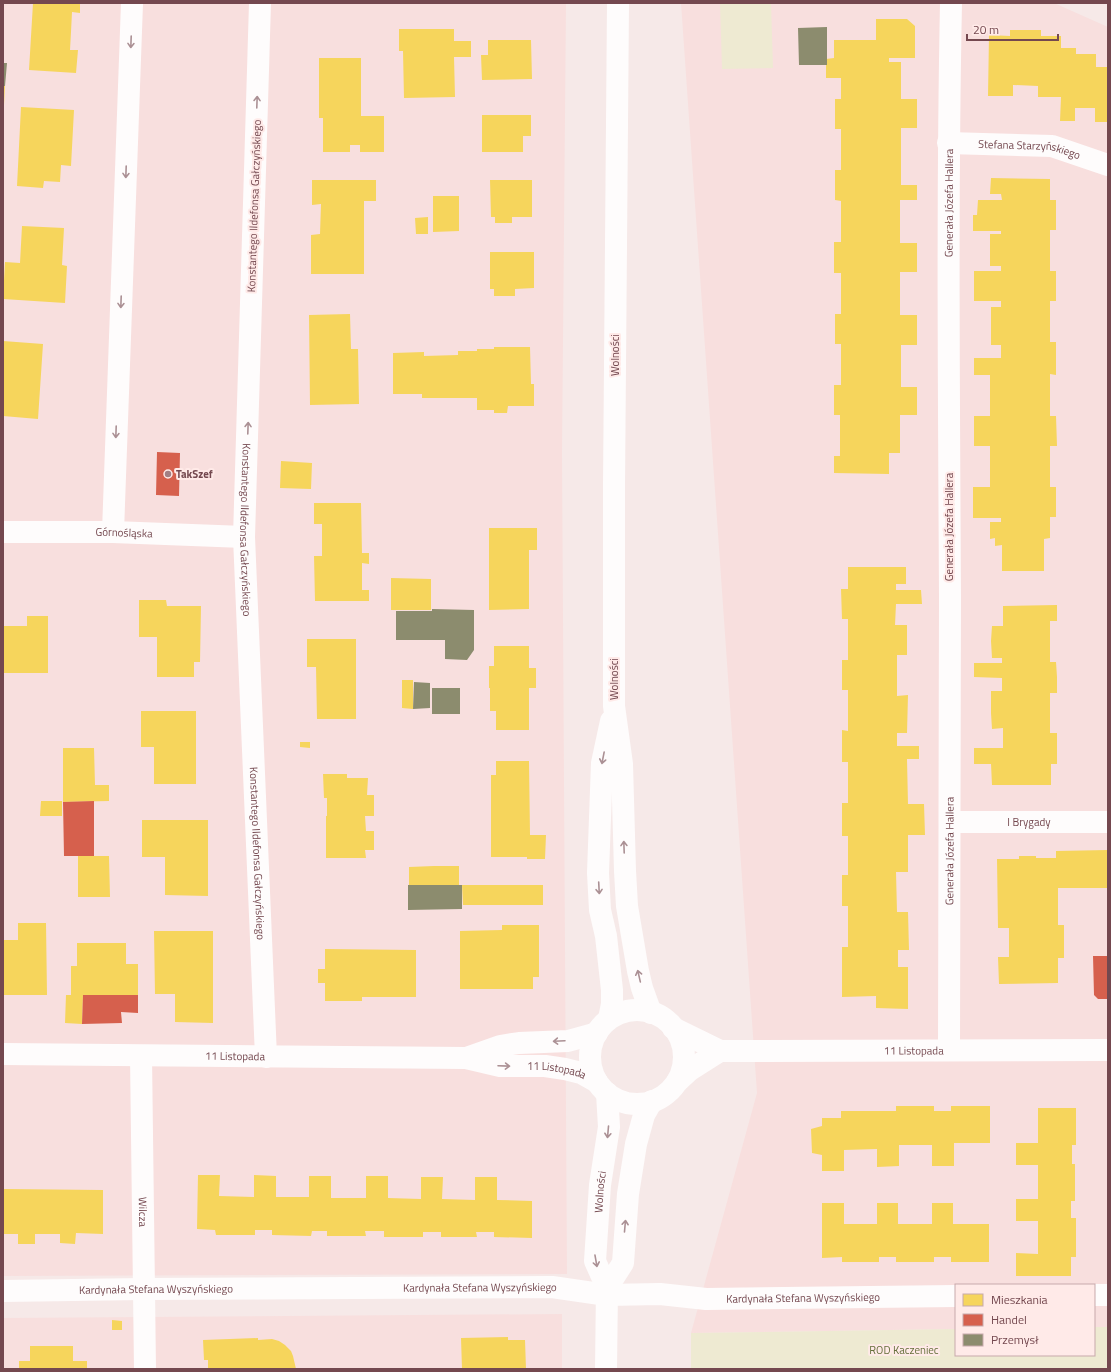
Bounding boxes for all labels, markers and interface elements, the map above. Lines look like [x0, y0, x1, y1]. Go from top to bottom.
scale bar [967, 16, 1058, 42]
text: 20 m [973, 20, 999, 39]
one-way arrow [127, 35, 134, 48]
one-way arrow [254, 96, 261, 109]
street label: Konstantego Ildefonsa Gałczyńskiego [243, 119, 265, 293]
street label: Stefana Starzyńskiego [978, 136, 1083, 163]
street label: Generała Józefa Hallera [941, 148, 957, 257]
one-way arrow [122, 165, 130, 178]
one-way arrow [117, 295, 125, 308]
street label: Wolności [607, 334, 623, 376]
one-way arrow [244, 422, 251, 435]
one-way arrow [112, 425, 120, 438]
street label: Konstantego Ildefonsa Gałczyńskiego [236, 443, 255, 617]
place label: TakSzef [176, 466, 213, 482]
marker: TakSzef [163, 469, 173, 479]
street label: Generała Józefa Hallera [941, 472, 957, 581]
street label: Górnośląska [95, 524, 153, 542]
street label: Wolności [606, 658, 622, 700]
one-way arrow [599, 751, 607, 764]
street label: Konstantego Ildefonsa Gałczyńskiego [246, 767, 269, 941]
street label: Generała Józefa Hallera [941, 796, 958, 905]
street label: I Brygady [1007, 814, 1051, 830]
one-way arrow [620, 841, 628, 854]
one-way arrow [595, 881, 603, 894]
one-way arrow [634, 970, 642, 983]
one-way arrow [553, 1038, 566, 1045]
street label: 11 Listopada [884, 1042, 944, 1059]
street label: 11 Listopada [205, 1048, 266, 1064]
street label: 11 Listopada [527, 1058, 590, 1083]
one-way arrow [497, 1062, 510, 1070]
one-way arrow [605, 1125, 612, 1138]
street label: Wolności [590, 1170, 610, 1213]
street label: Wilcza [135, 1197, 151, 1228]
one-way arrow [621, 1220, 628, 1233]
one-way arrow [592, 1254, 600, 1267]
street label: Kardynała Stefana Wyszyńskiego [403, 1279, 558, 1296]
street label: Kardynała Stefana Wyszyńskiego [79, 1281, 233, 1298]
legend [955, 1284, 1095, 1356]
street label: Kardynała Stefana Wyszyńskiego [726, 1289, 880, 1307]
text: Mieszkania [991, 1290, 1048, 1309]
text: Handel [991, 1310, 1027, 1329]
text: Przemysł [991, 1330, 1039, 1349]
park label: ROD Kaczeniec [869, 1342, 939, 1358]

